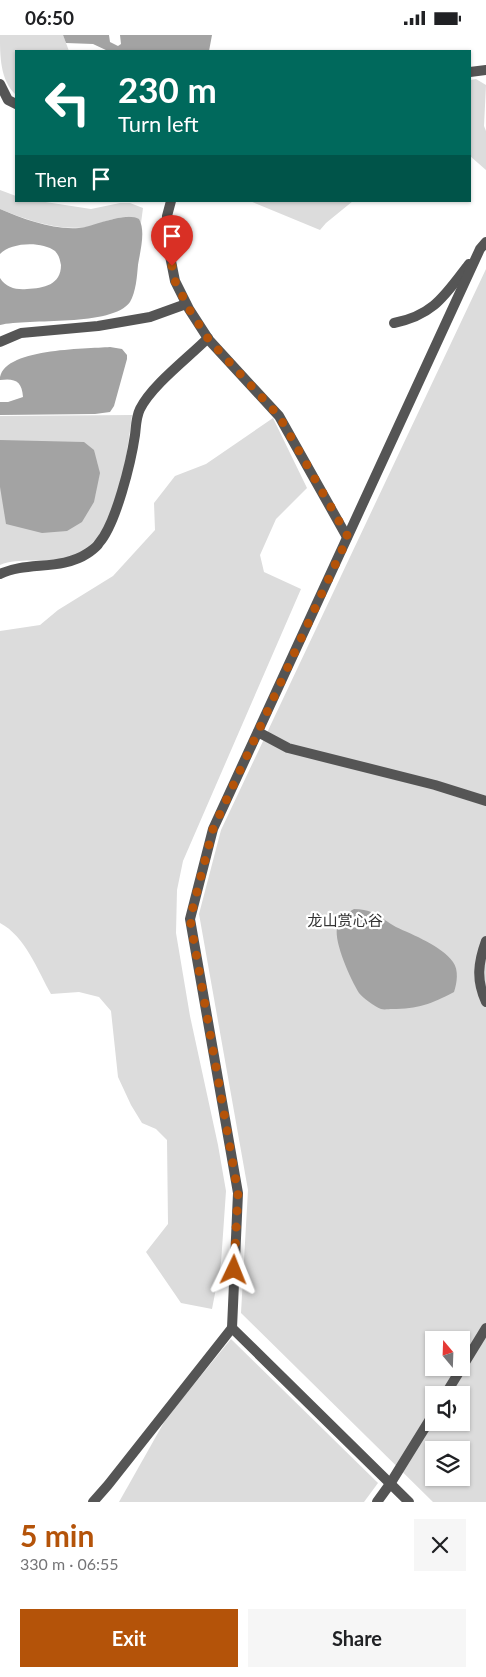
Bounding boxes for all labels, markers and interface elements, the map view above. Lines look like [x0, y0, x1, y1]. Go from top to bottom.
text: 06:50 [25, 6, 74, 29]
text: 230 m [118, 68, 217, 110]
icon: left [35, 70, 100, 135]
text: Turn left [118, 110, 199, 137]
icon: arrive [87, 165, 115, 193]
text: Then [35, 168, 77, 191]
pin [151, 215, 193, 266]
icon: arrive [158, 222, 186, 250]
park label: 龙山赏心谷 [307, 911, 383, 929]
position arrow [207, 1243, 259, 1295]
north arrow [425, 1331, 470, 1376]
map controls [425, 1331, 470, 1486]
button: sound [425, 1386, 470, 1431]
button: layers [425, 1441, 470, 1486]
text: 5 min [20, 1517, 94, 1553]
button: close [414, 1519, 466, 1571]
text: 330 m · 06:55 [20, 1554, 119, 1573]
button: Exit [20, 1609, 238, 1667]
button: Share [248, 1609, 466, 1667]

